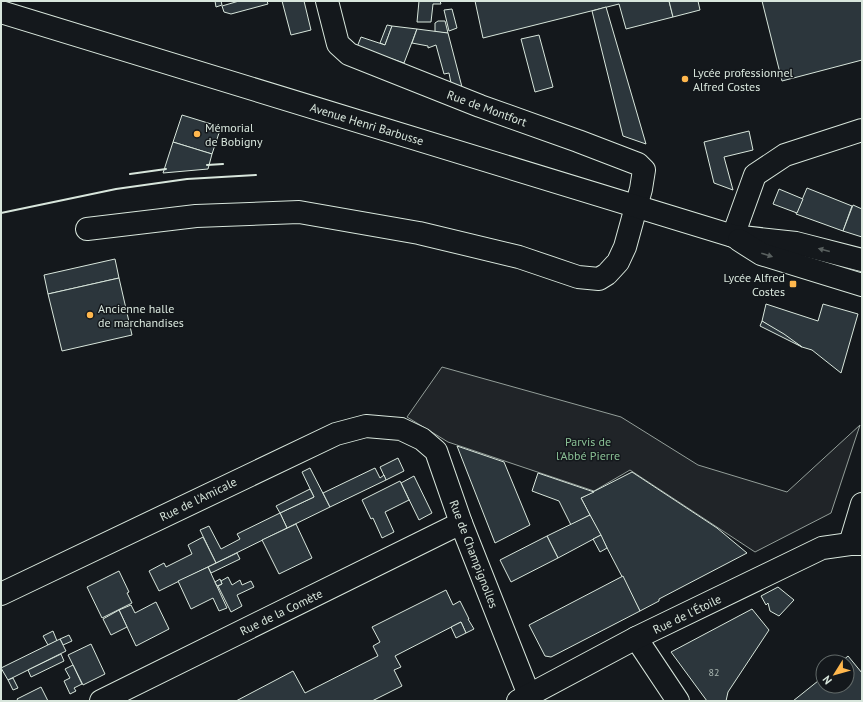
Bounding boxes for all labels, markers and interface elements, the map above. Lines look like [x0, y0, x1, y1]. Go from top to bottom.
place label: Lycée professionnel Alfred Costes [693, 65, 794, 94]
marker: Lycée professionnel Alfred Costes [680, 74, 690, 84]
street label: Rue de Montfort [445, 87, 529, 129]
street label: Avenue Henri Barbusse [308, 100, 426, 148]
place label: Mémorial de Bobigny [205, 120, 263, 149]
marker: Mémorial de Bobigny [192, 129, 202, 139]
one-way arrow [818, 247, 830, 253]
one-way arrow [761, 253, 773, 259]
place label: Lycée Alfred Costes [724, 270, 785, 299]
marker: Lycée Alfred Costes [788, 279, 798, 289]
place label: Ancienne halle de marchandises [98, 301, 184, 330]
marker: Ancienne halle de marchandises [85, 310, 95, 320]
park label: Parvis de l'Abbé Pierre [556, 434, 620, 463]
street label: Rue de l'Amicale [157, 474, 239, 524]
street label: Rue de Champignolles [446, 498, 502, 610]
street label: Rue de la Comète [237, 586, 325, 638]
street label: Rue de l'Étoile [650, 591, 724, 637]
north arrow [815, 654, 855, 694]
house number: 82 [709, 666, 719, 679]
text: N [819, 673, 835, 687]

